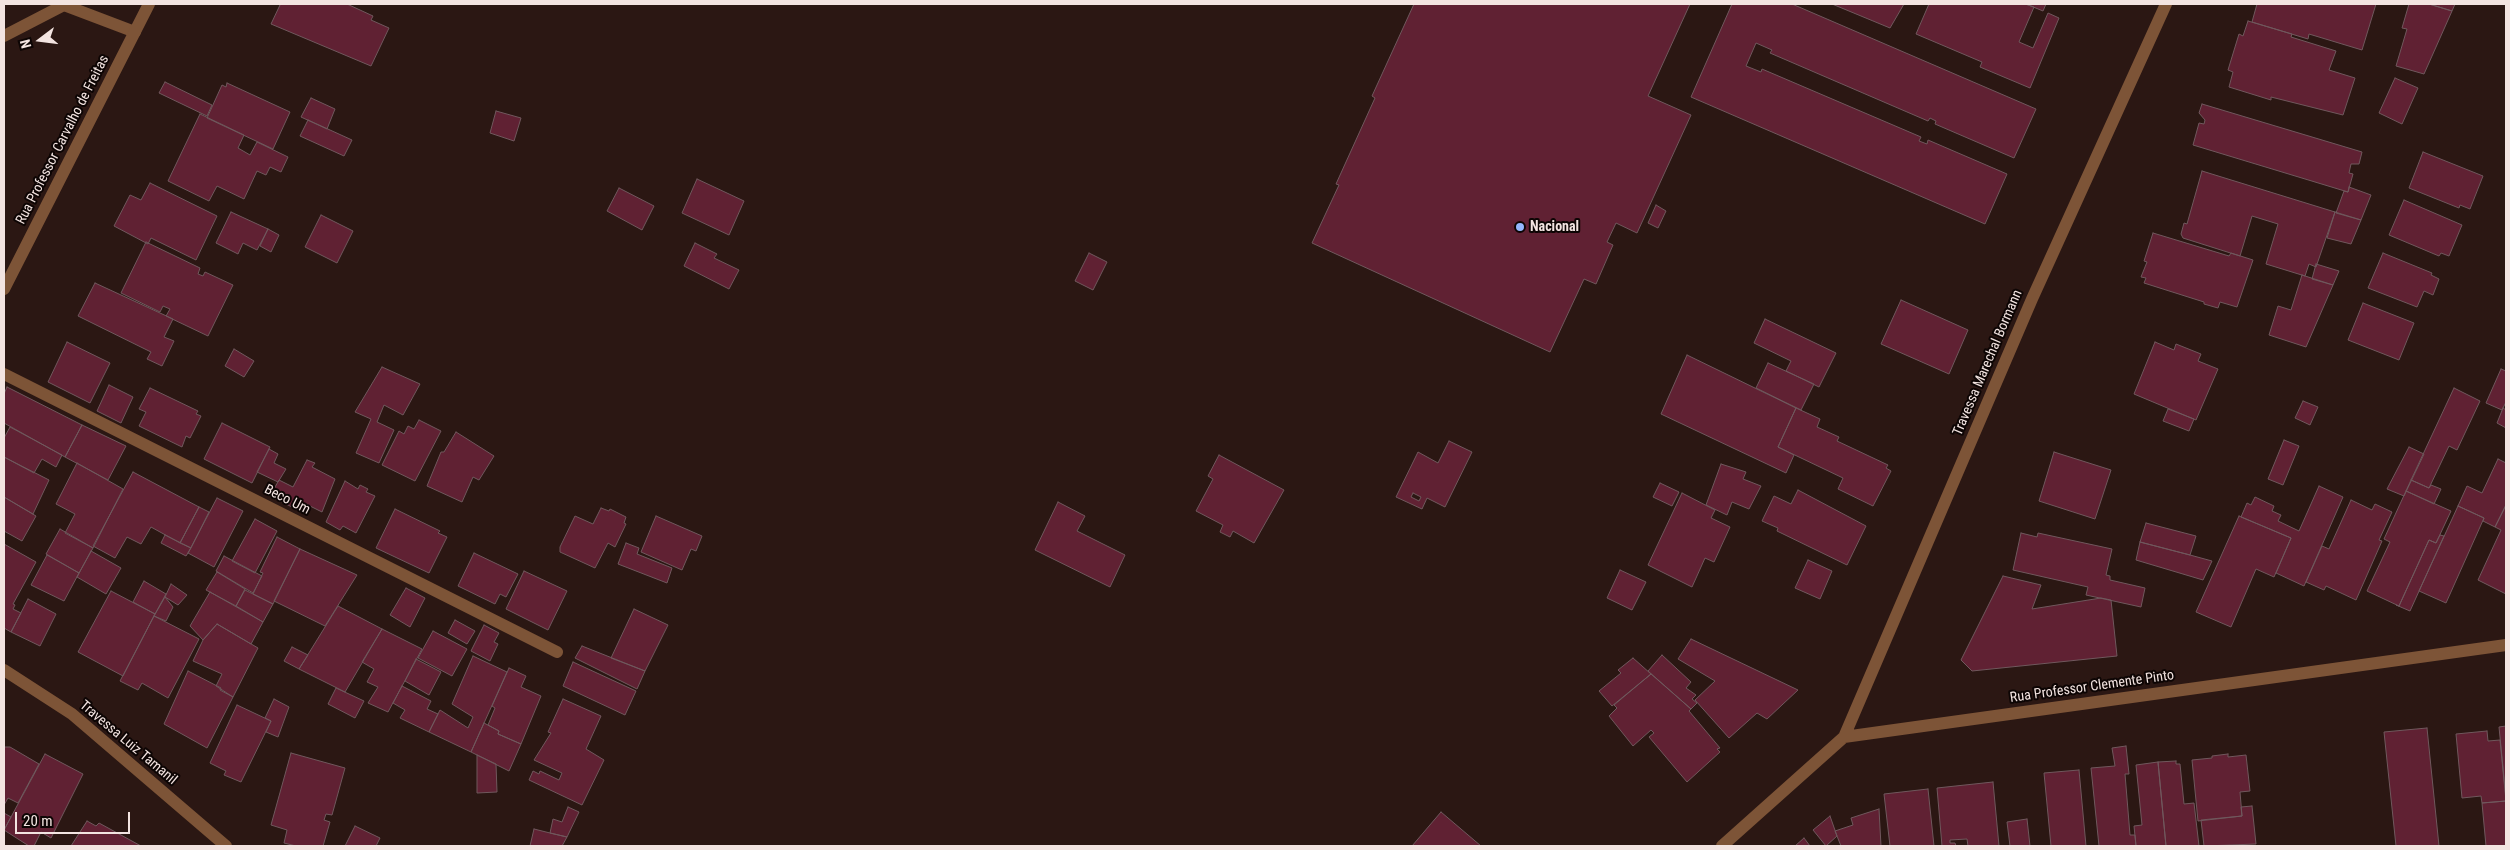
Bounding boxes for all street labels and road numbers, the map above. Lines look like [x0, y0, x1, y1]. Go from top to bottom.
street label: Rua Professor Carvalho de Freitas [13, 53, 113, 227]
street label: Travessa Marechal Bormann [1950, 288, 2026, 438]
street label: Beco Um [261, 481, 313, 519]
street label: Rua Professor Clemente Pinto [2009, 667, 2175, 707]
street label: Travessa Luiz Tamanil [76, 697, 180, 789]

